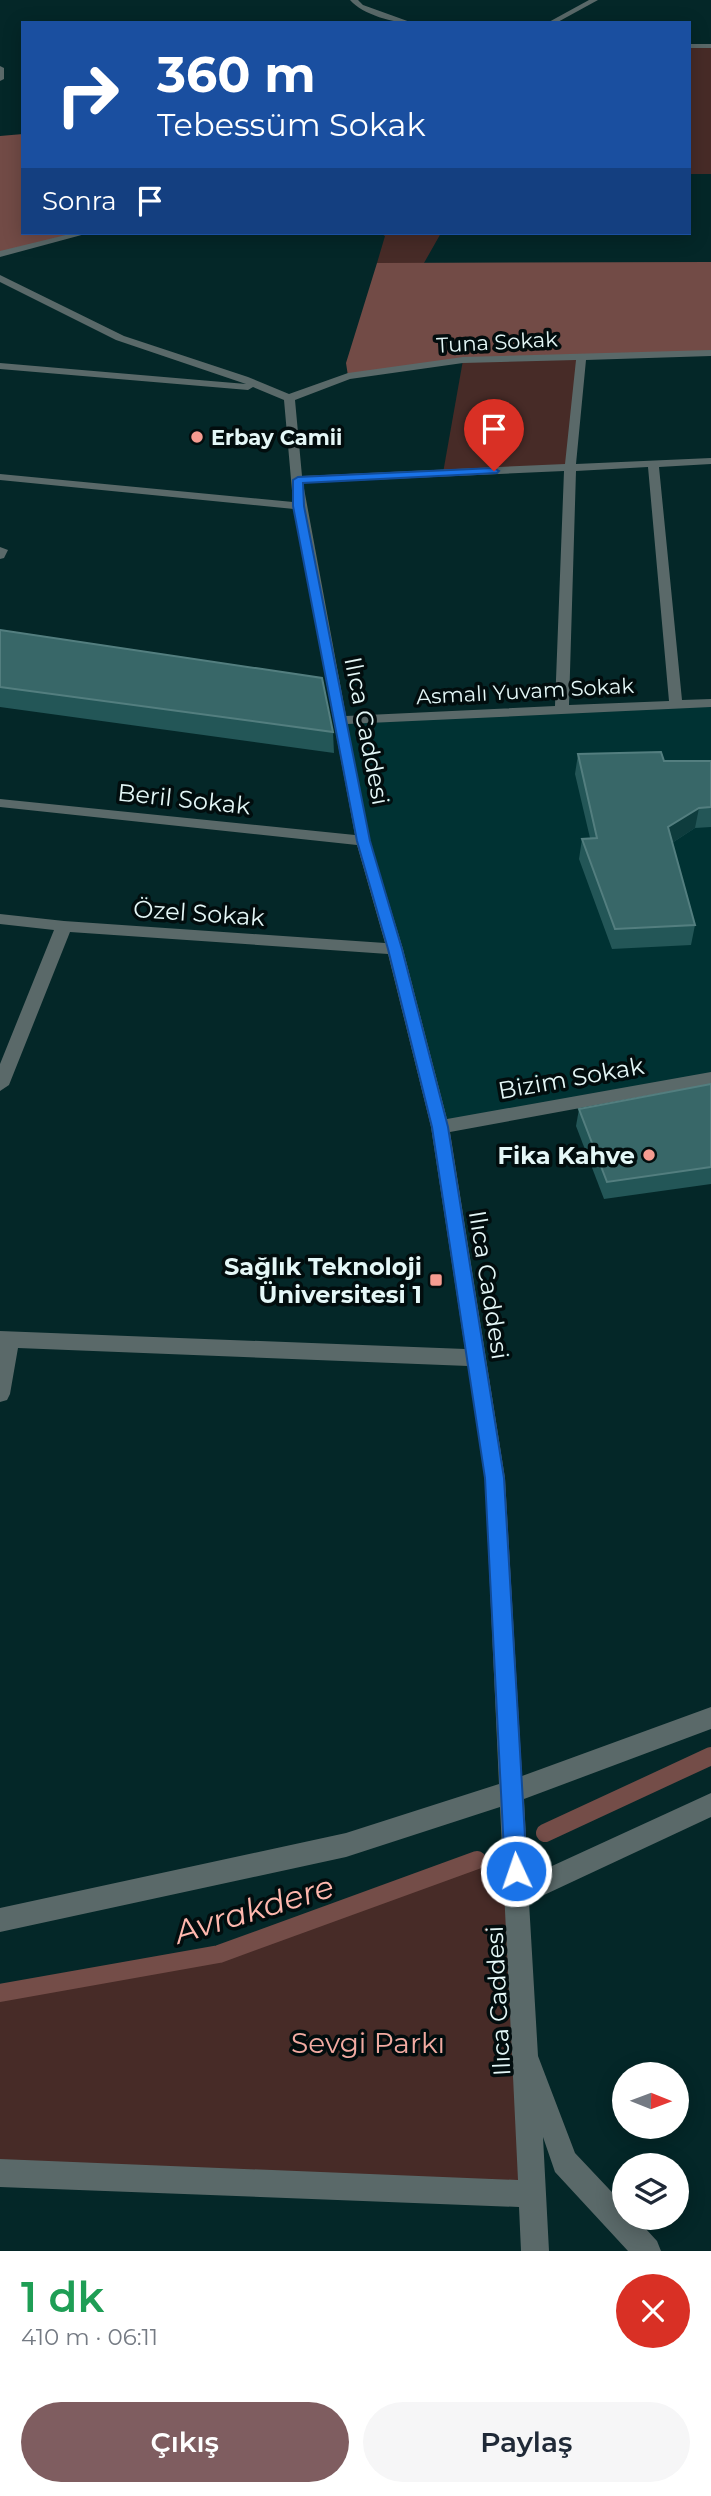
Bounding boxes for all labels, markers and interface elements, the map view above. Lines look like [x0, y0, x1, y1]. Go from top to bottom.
text: 360 m [157, 45, 316, 104]
icon: right [42, 49, 133, 140]
text: Tebessüm Sokak [157, 105, 426, 144]
icon: arrive [131, 182, 169, 220]
text: Sonra [42, 185, 117, 217]
street label: Tuna Sokak [436, 326, 559, 358]
pin [464, 399, 524, 471]
icon: arrive [475, 410, 513, 448]
place label: Erbay Camii [211, 425, 342, 450]
marker: Erbay Camii [189, 429, 205, 445]
street label: Ilıca Caddesi [338, 654, 396, 808]
street label: Asmalı Yuvam Sokak [416, 673, 635, 709]
street label: Beril Sokak [116, 778, 253, 820]
street label: Özel Sokak [132, 894, 266, 932]
street label: Bizim Sokak [496, 1051, 647, 1105]
place label: Fika Kahve [498, 1141, 635, 1170]
marker: Fika Kahve [641, 1147, 657, 1163]
street label: Ilıca Caddesi [463, 1208, 515, 1362]
place label: Sağlık Teknoloji Üniversitesi 1 [224, 1252, 422, 1309]
marker: Sağlık Teknoloji Üniversitesi 1 [428, 1272, 444, 1288]
position arrow [479, 1834, 553, 1908]
water label: Avrakdere [168, 1866, 338, 1952]
street label: Ilıca Caddesi [480, 1925, 516, 2077]
park label: Sevgi Parkı [291, 2026, 445, 2060]
north arrow [612, 2062, 690, 2138]
map controls [612, 2062, 689, 2230]
button: layers [612, 2153, 689, 2230]
text: 1 dk [21, 2271, 104, 2323]
button: close [616, 2274, 690, 2348]
text: 410 m · 06:11 [21, 2323, 158, 2351]
button: Çıkış [21, 2402, 349, 2482]
button: Paylaş [363, 2402, 690, 2482]

